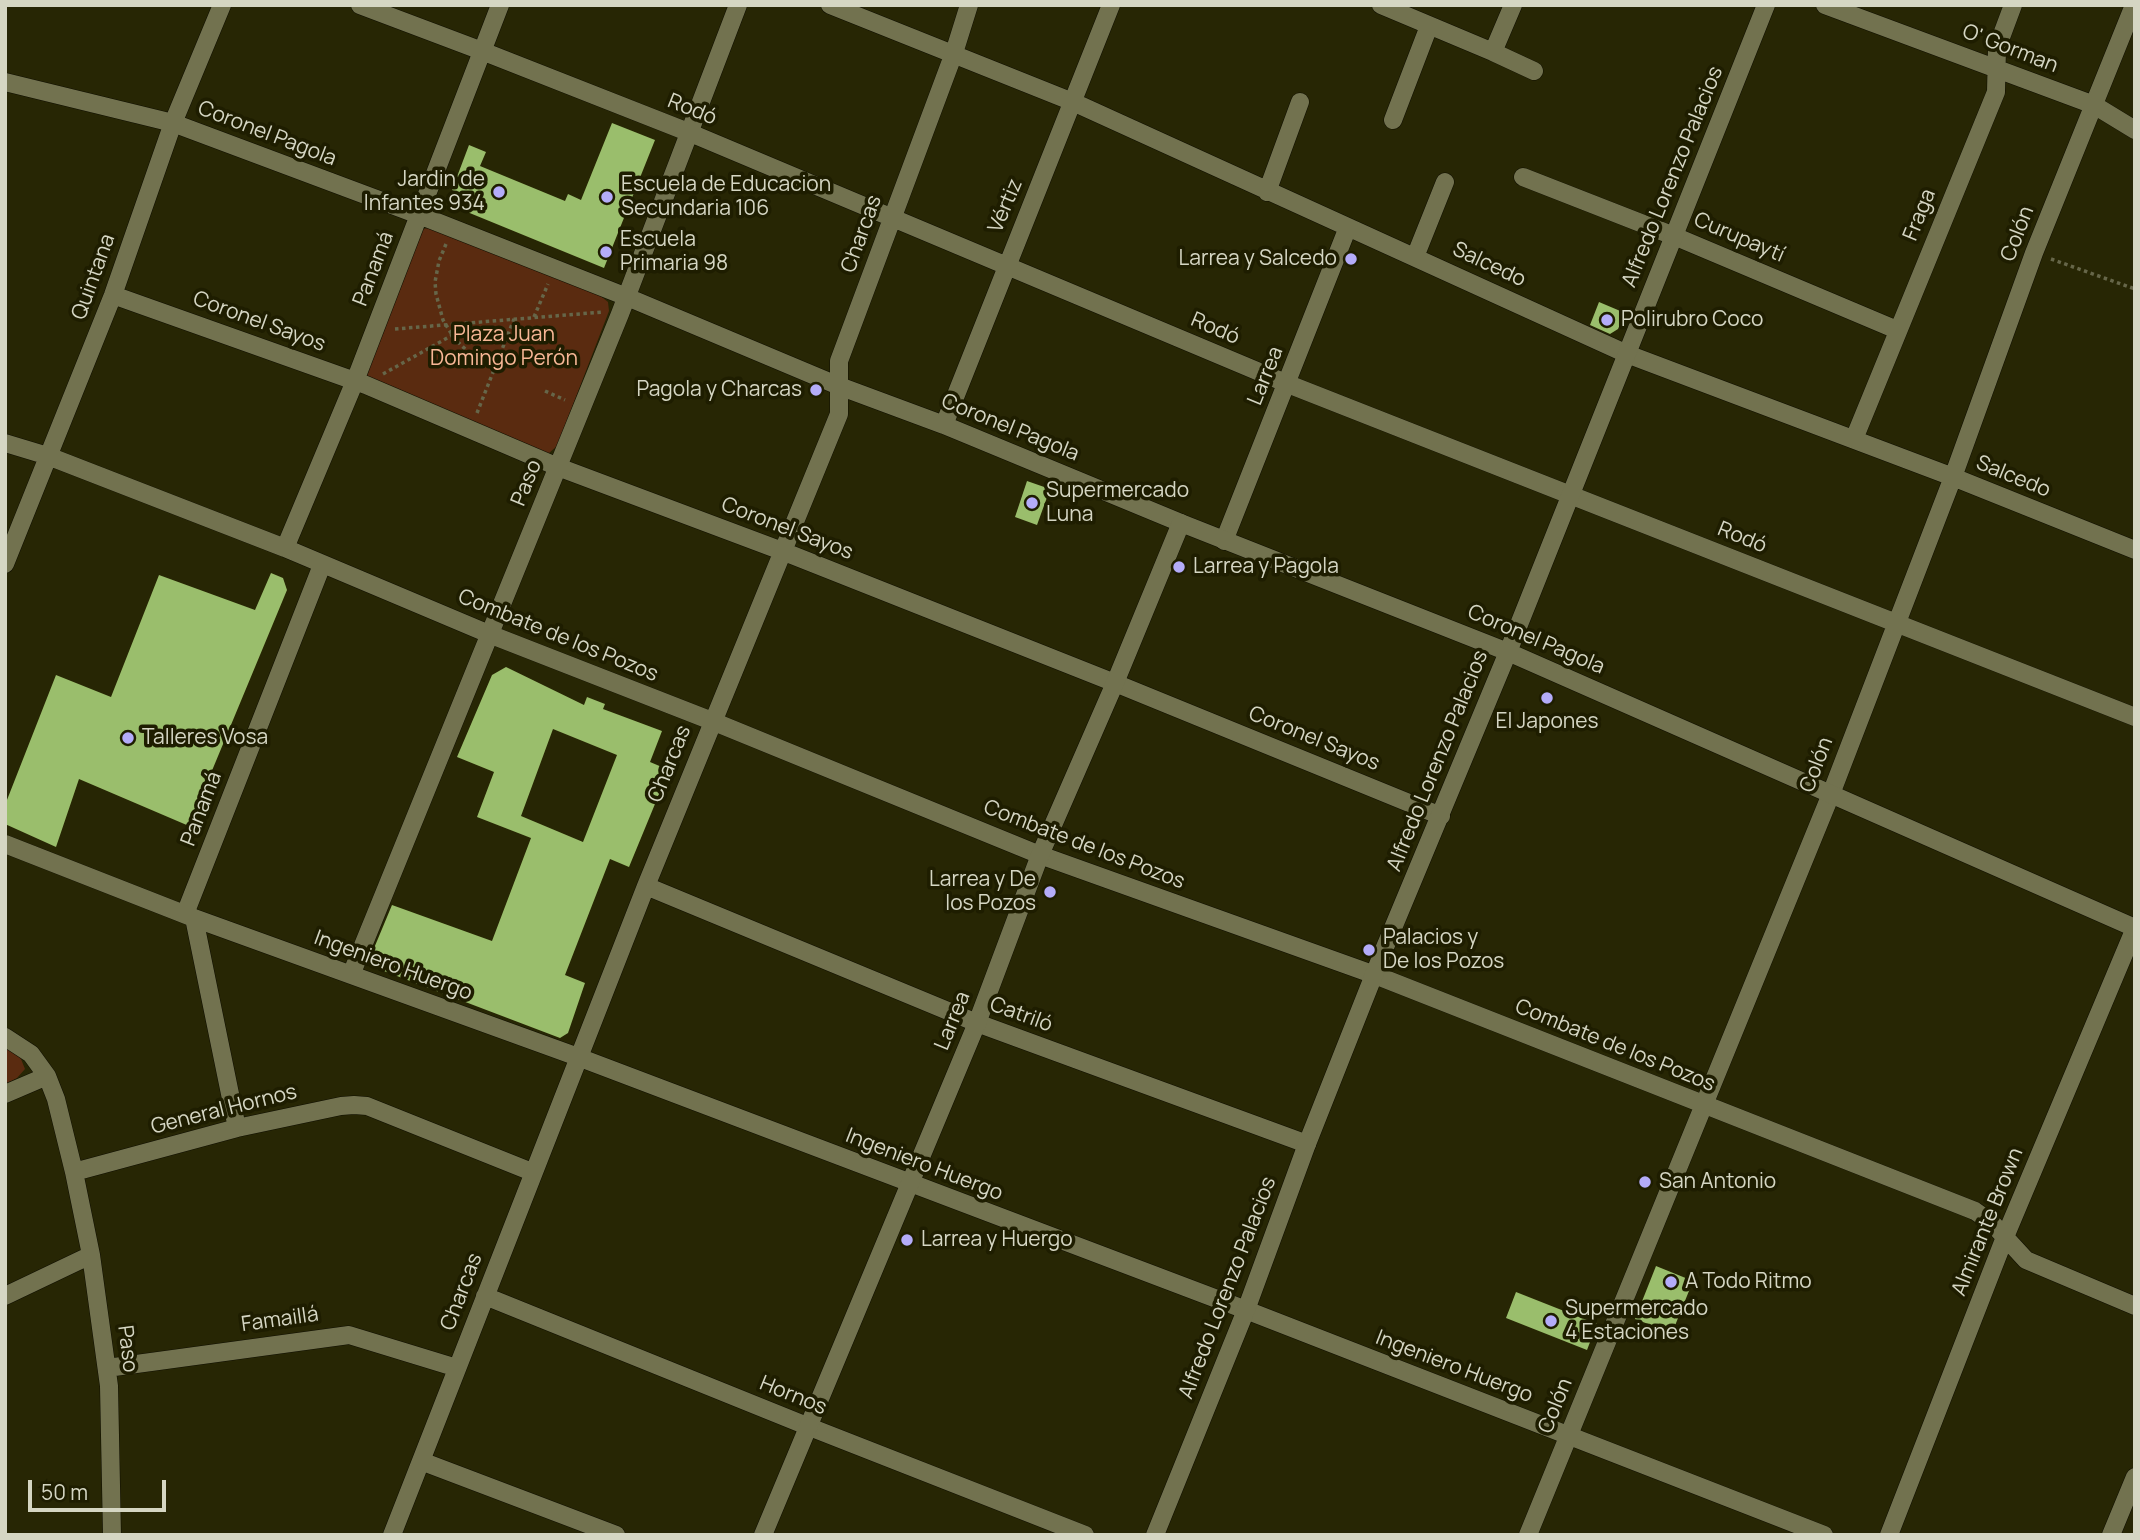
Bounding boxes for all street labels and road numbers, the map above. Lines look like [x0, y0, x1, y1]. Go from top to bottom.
street label: O' Gorman [1959, 19, 2061, 79]
street label: Alfredo Lorenzo Palacios [1617, 63, 1729, 291]
street label: Rodó [664, 89, 720, 131]
street label: Coronel Pagola [194, 96, 340, 172]
street label: Vértiz [983, 175, 1029, 237]
street label: Fraga [1898, 185, 1942, 245]
street label: Charcas [836, 192, 888, 276]
street label: Colón [1996, 203, 2040, 265]
street label: Curupaytí [1690, 208, 1788, 268]
street label: Panamá [348, 228, 400, 310]
street label: Quintana [67, 231, 121, 323]
street label: Salcedo [1448, 237, 1530, 293]
street label: Coronel Sayos [189, 286, 329, 358]
street label: Rodó [1187, 308, 1243, 350]
street label: Larrea [1243, 343, 1289, 409]
street label: Coronel Pagola [937, 389, 1083, 467]
street label: Salcedo [1972, 451, 2054, 503]
street label: Paso [506, 456, 548, 510]
street label: Coronel Sayos [718, 492, 856, 566]
street label: Rodó [1714, 517, 1770, 559]
street label: Combate de los Pozos [454, 584, 662, 688]
street label: Coronel Pagola [1464, 600, 1608, 680]
street label: Alfredo Lorenzo Palacios [1382, 647, 1494, 875]
street label: Coronel Sayos [1245, 701, 1383, 777]
street label: Charcas [643, 722, 697, 806]
street label: Colón [1795, 734, 1839, 796]
street label: Panamá [176, 768, 228, 850]
street label: Combate de los Pozos [980, 795, 1188, 895]
street label: Ingeniero Huergo [310, 926, 476, 1006]
street label: Larrea [930, 988, 976, 1054]
street label: Catriló [986, 992, 1056, 1038]
street label: Combate de los Pozos [1511, 994, 1719, 1098]
street label: General Hornos [148, 1080, 300, 1140]
street label: Ingeniero Huergo [842, 1123, 1006, 1207]
street label: Almirante Brown [1947, 1144, 2029, 1300]
street label: Alfredo Lorenzo Palacios [1174, 1173, 1282, 1403]
street label: Charcas [436, 1250, 488, 1334]
street label: Famaillá [240, 1302, 320, 1338]
street label: Paso [112, 1324, 142, 1374]
street label: Ingeniero Huergo [1372, 1325, 1536, 1409]
street label: Hornos [756, 1371, 830, 1421]
street label: Colón [1534, 1375, 1578, 1437]

